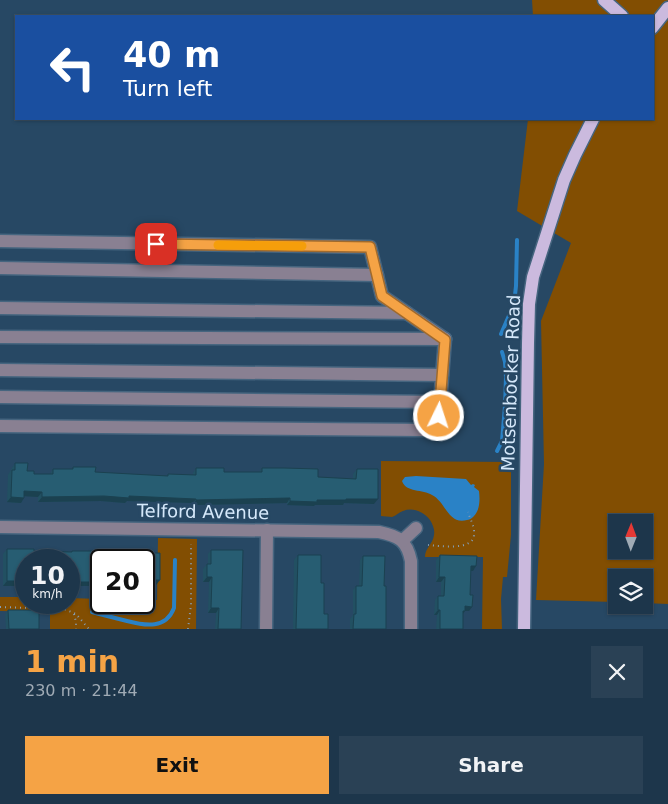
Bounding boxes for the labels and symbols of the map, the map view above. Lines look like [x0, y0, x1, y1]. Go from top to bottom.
pin [135, 223, 177, 265]
street label: Motsenbocker Road [497, 294, 524, 472]
position arrow [412, 389, 464, 441]
street label: Telford Avenue [136, 500, 269, 523]
north arrow [608, 514, 652, 559]
speed limit sign: 20 [90, 549, 155, 614]

